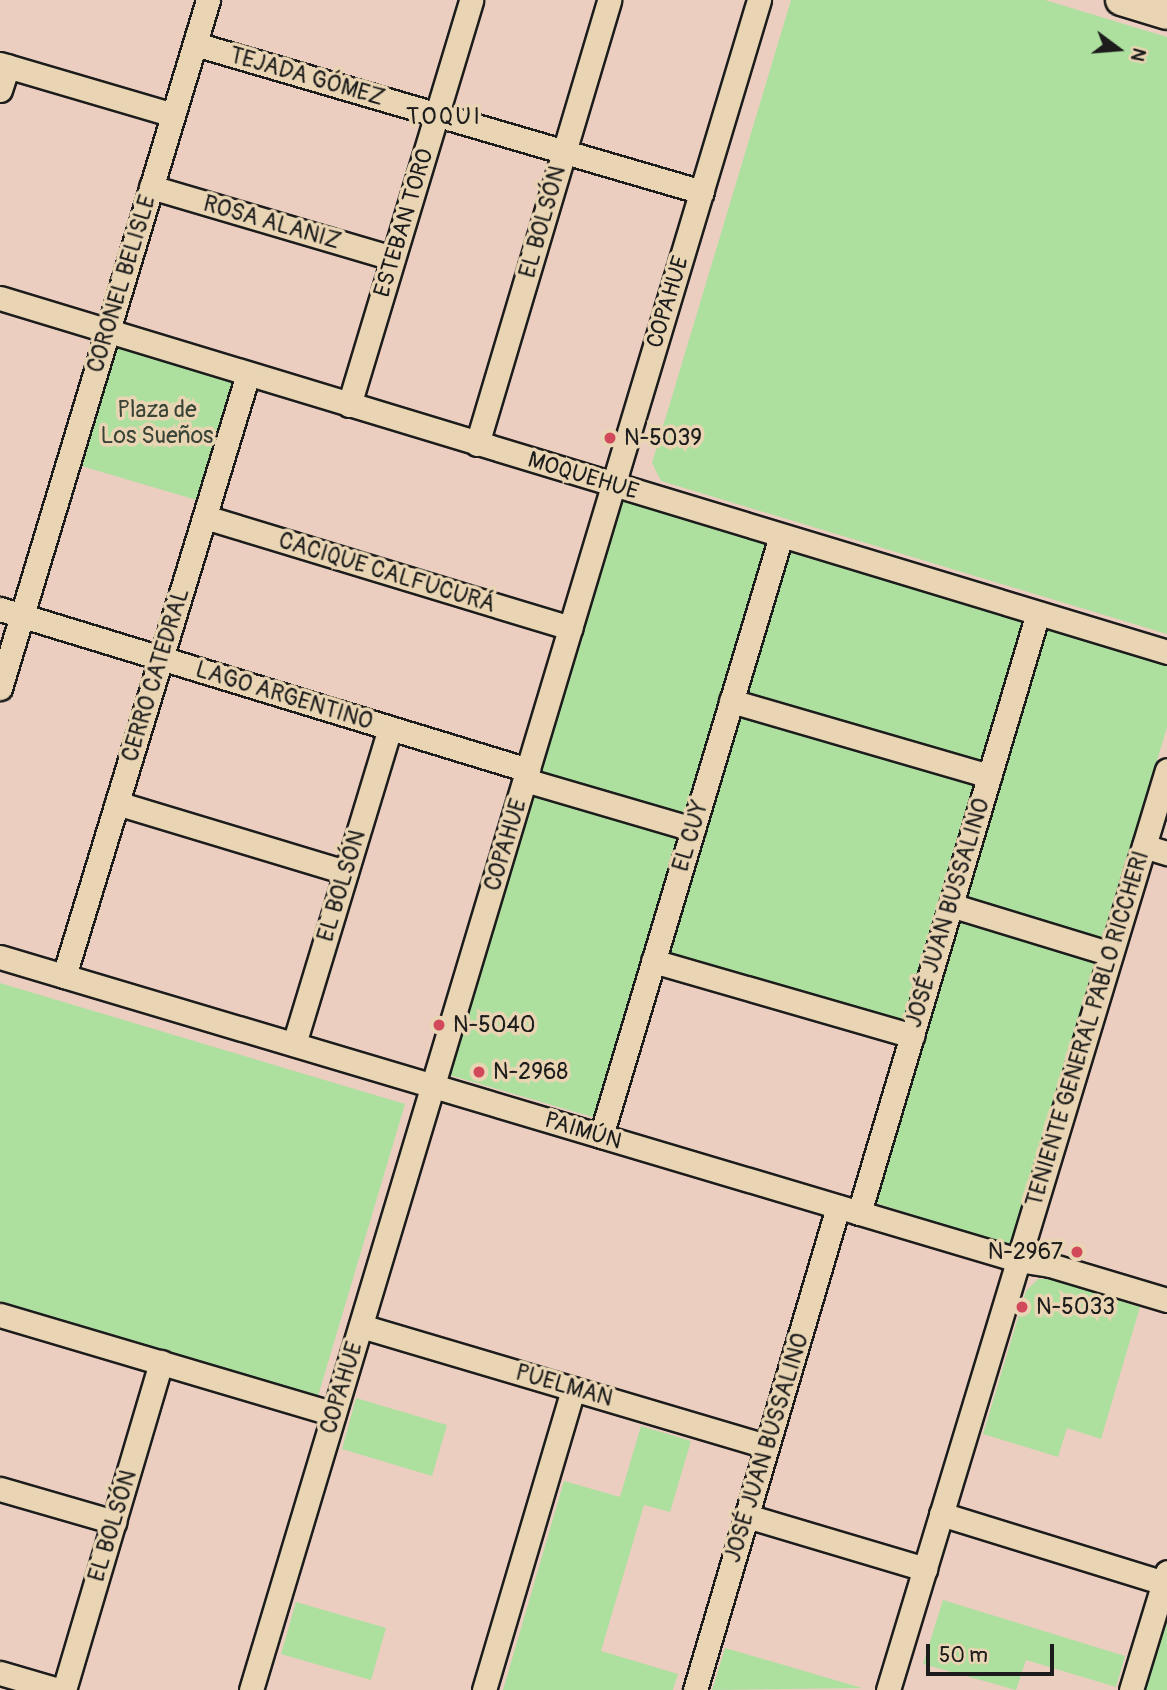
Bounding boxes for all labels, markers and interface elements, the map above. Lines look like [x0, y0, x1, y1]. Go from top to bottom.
north arrow [1083, 14, 1153, 84]
street label: TEJADA GÓMEZ [226, 42, 388, 112]
text: N [1125, 45, 1151, 64]
district label: TOQUI [407, 103, 481, 131]
street label: ESTEBAN TORO [368, 145, 440, 301]
street label: EL BOLSÓN [514, 163, 572, 281]
street label: ROSA ALANIZ [200, 190, 344, 256]
street label: CORONEL BELISLE [82, 192, 162, 376]
street label: COPAHUE [641, 253, 695, 351]
park label: Plaza de Los Sueños [101, 396, 213, 450]
place label: N-5039 [624, 424, 702, 452]
marker: N-5039 [602, 430, 618, 446]
street label: MOQUEHUE [524, 446, 642, 506]
street label: CACIQUE CALFUCURÁ [275, 527, 499, 619]
street label: CERRO CATEDRAL [116, 585, 196, 765]
street label: LAGO ARGENTINO [192, 656, 376, 736]
street label: JOSÉ JUAN BUSSALINO [900, 795, 996, 1031]
street label: COPAHUE [479, 796, 533, 894]
street label: EL CUY [667, 797, 715, 875]
street label: EL BOLSÓN [312, 827, 372, 945]
street label: TENIENTE GENERAL PABLO RICCHERI [1021, 848, 1155, 1210]
place label: N-5040 [453, 1011, 536, 1039]
marker: N-5040 [431, 1017, 447, 1033]
place label: N-2968 [493, 1058, 568, 1086]
marker: N-2968 [471, 1064, 487, 1080]
street label: PAIMÚN [541, 1106, 625, 1156]
place label: N-2967 [988, 1238, 1063, 1266]
marker: N-2967 [1069, 1244, 1085, 1260]
place label: N-5033 [1036, 1293, 1115, 1321]
marker: N-5033 [1014, 1299, 1030, 1315]
street label: JOSÉ JUAN BUSSALINO [719, 1330, 815, 1566]
street label: COPAHUE [315, 1339, 369, 1437]
street label: PUELMAN [512, 1359, 616, 1413]
street label: EL BOLSÓN [83, 1467, 143, 1585]
scale bar [929, 1630, 1057, 1674]
text: 50 m [939, 1642, 988, 1669]

